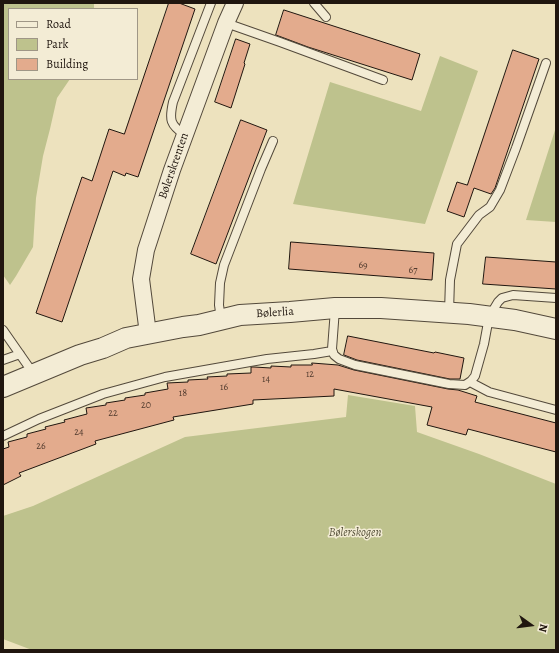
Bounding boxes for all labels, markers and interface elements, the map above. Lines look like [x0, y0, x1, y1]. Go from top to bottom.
legend [8, 8, 138, 80]
text: Road [46, 16, 71, 32]
text: Park [46, 36, 69, 52]
text: Building [46, 56, 88, 72]
street label: Bølerskrenten [156, 131, 192, 201]
house number: 69 [358, 260, 368, 272]
house number: 67 [409, 265, 417, 277]
street label: Bølerlia [256, 304, 294, 322]
house number: 12 [306, 369, 314, 381]
house number: 14 [262, 374, 270, 386]
house number: 16 [220, 382, 228, 394]
house number: 18 [179, 388, 187, 400]
house number: 20 [141, 400, 151, 412]
house number: 22 [108, 408, 118, 420]
house number: 24 [74, 427, 84, 439]
house number: 26 [36, 441, 46, 453]
park label: Bølerskogen [329, 526, 381, 540]
north arrow [511, 605, 551, 645]
text: N [535, 622, 551, 634]

